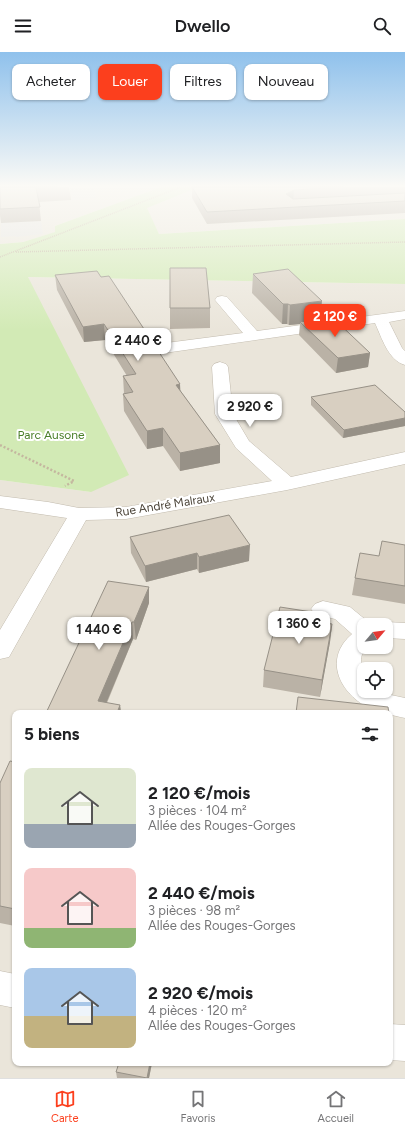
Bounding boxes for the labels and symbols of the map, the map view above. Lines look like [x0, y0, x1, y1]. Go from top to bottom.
pin: 2 120 € [298, 304, 372, 338]
pin: 2 440 € [101, 328, 175, 362]
pin: 2 920 € [213, 394, 287, 428]
park label: Parc Ausone [17, 428, 85, 442]
street label: Rue André Malraux [114, 490, 216, 520]
pin: 1 360 € [262, 611, 336, 645]
pin: 1 440 € [62, 617, 136, 651]
north arrow [357, 618, 393, 654]

